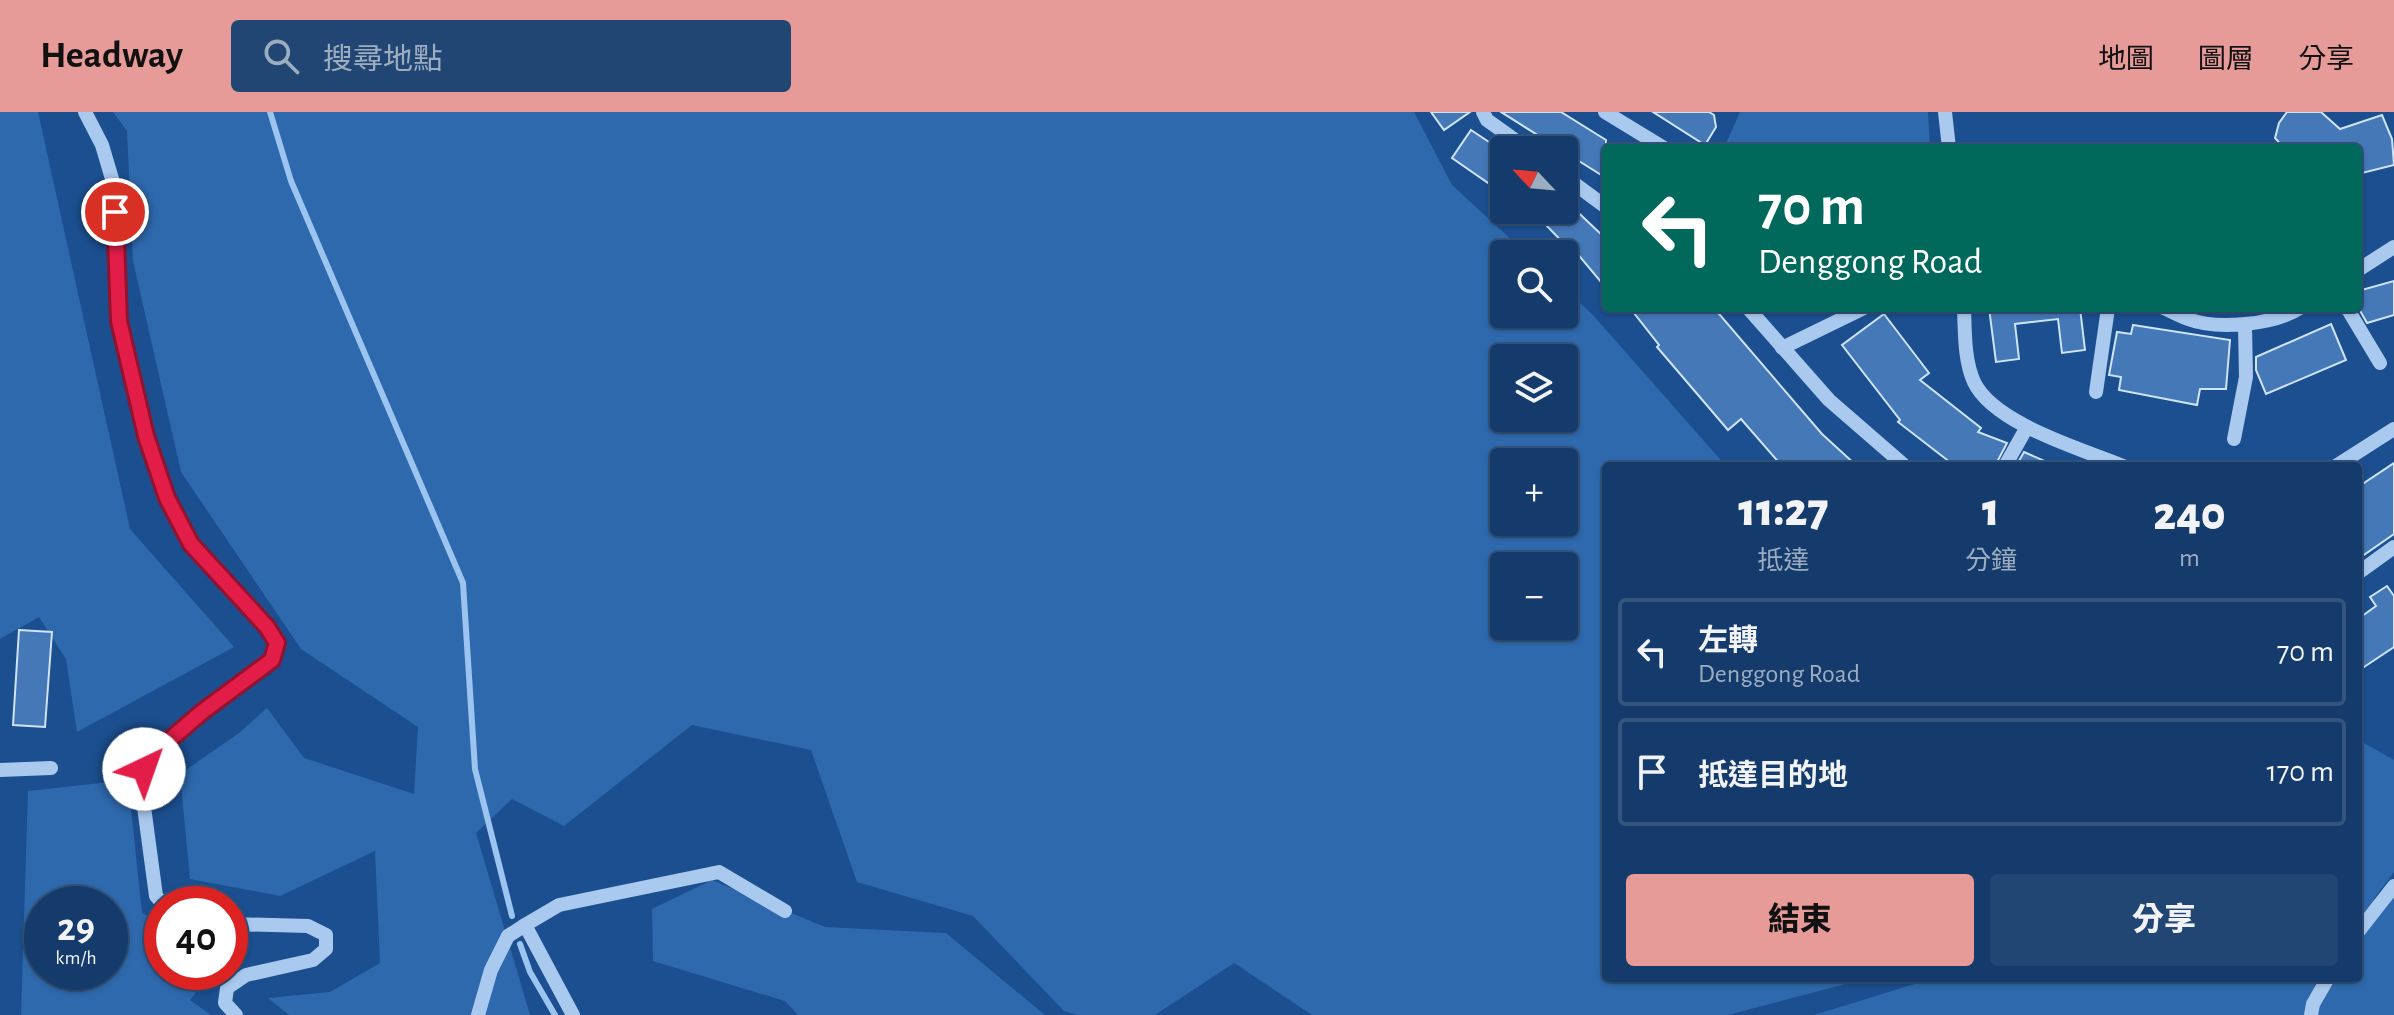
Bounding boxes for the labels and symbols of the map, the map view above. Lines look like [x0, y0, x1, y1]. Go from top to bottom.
north arrow [1490, 136, 1578, 224]
pin [81, 178, 149, 246]
position arrow [102, 727, 186, 811]
speed limit sign: 40 [144, 886, 248, 990]

